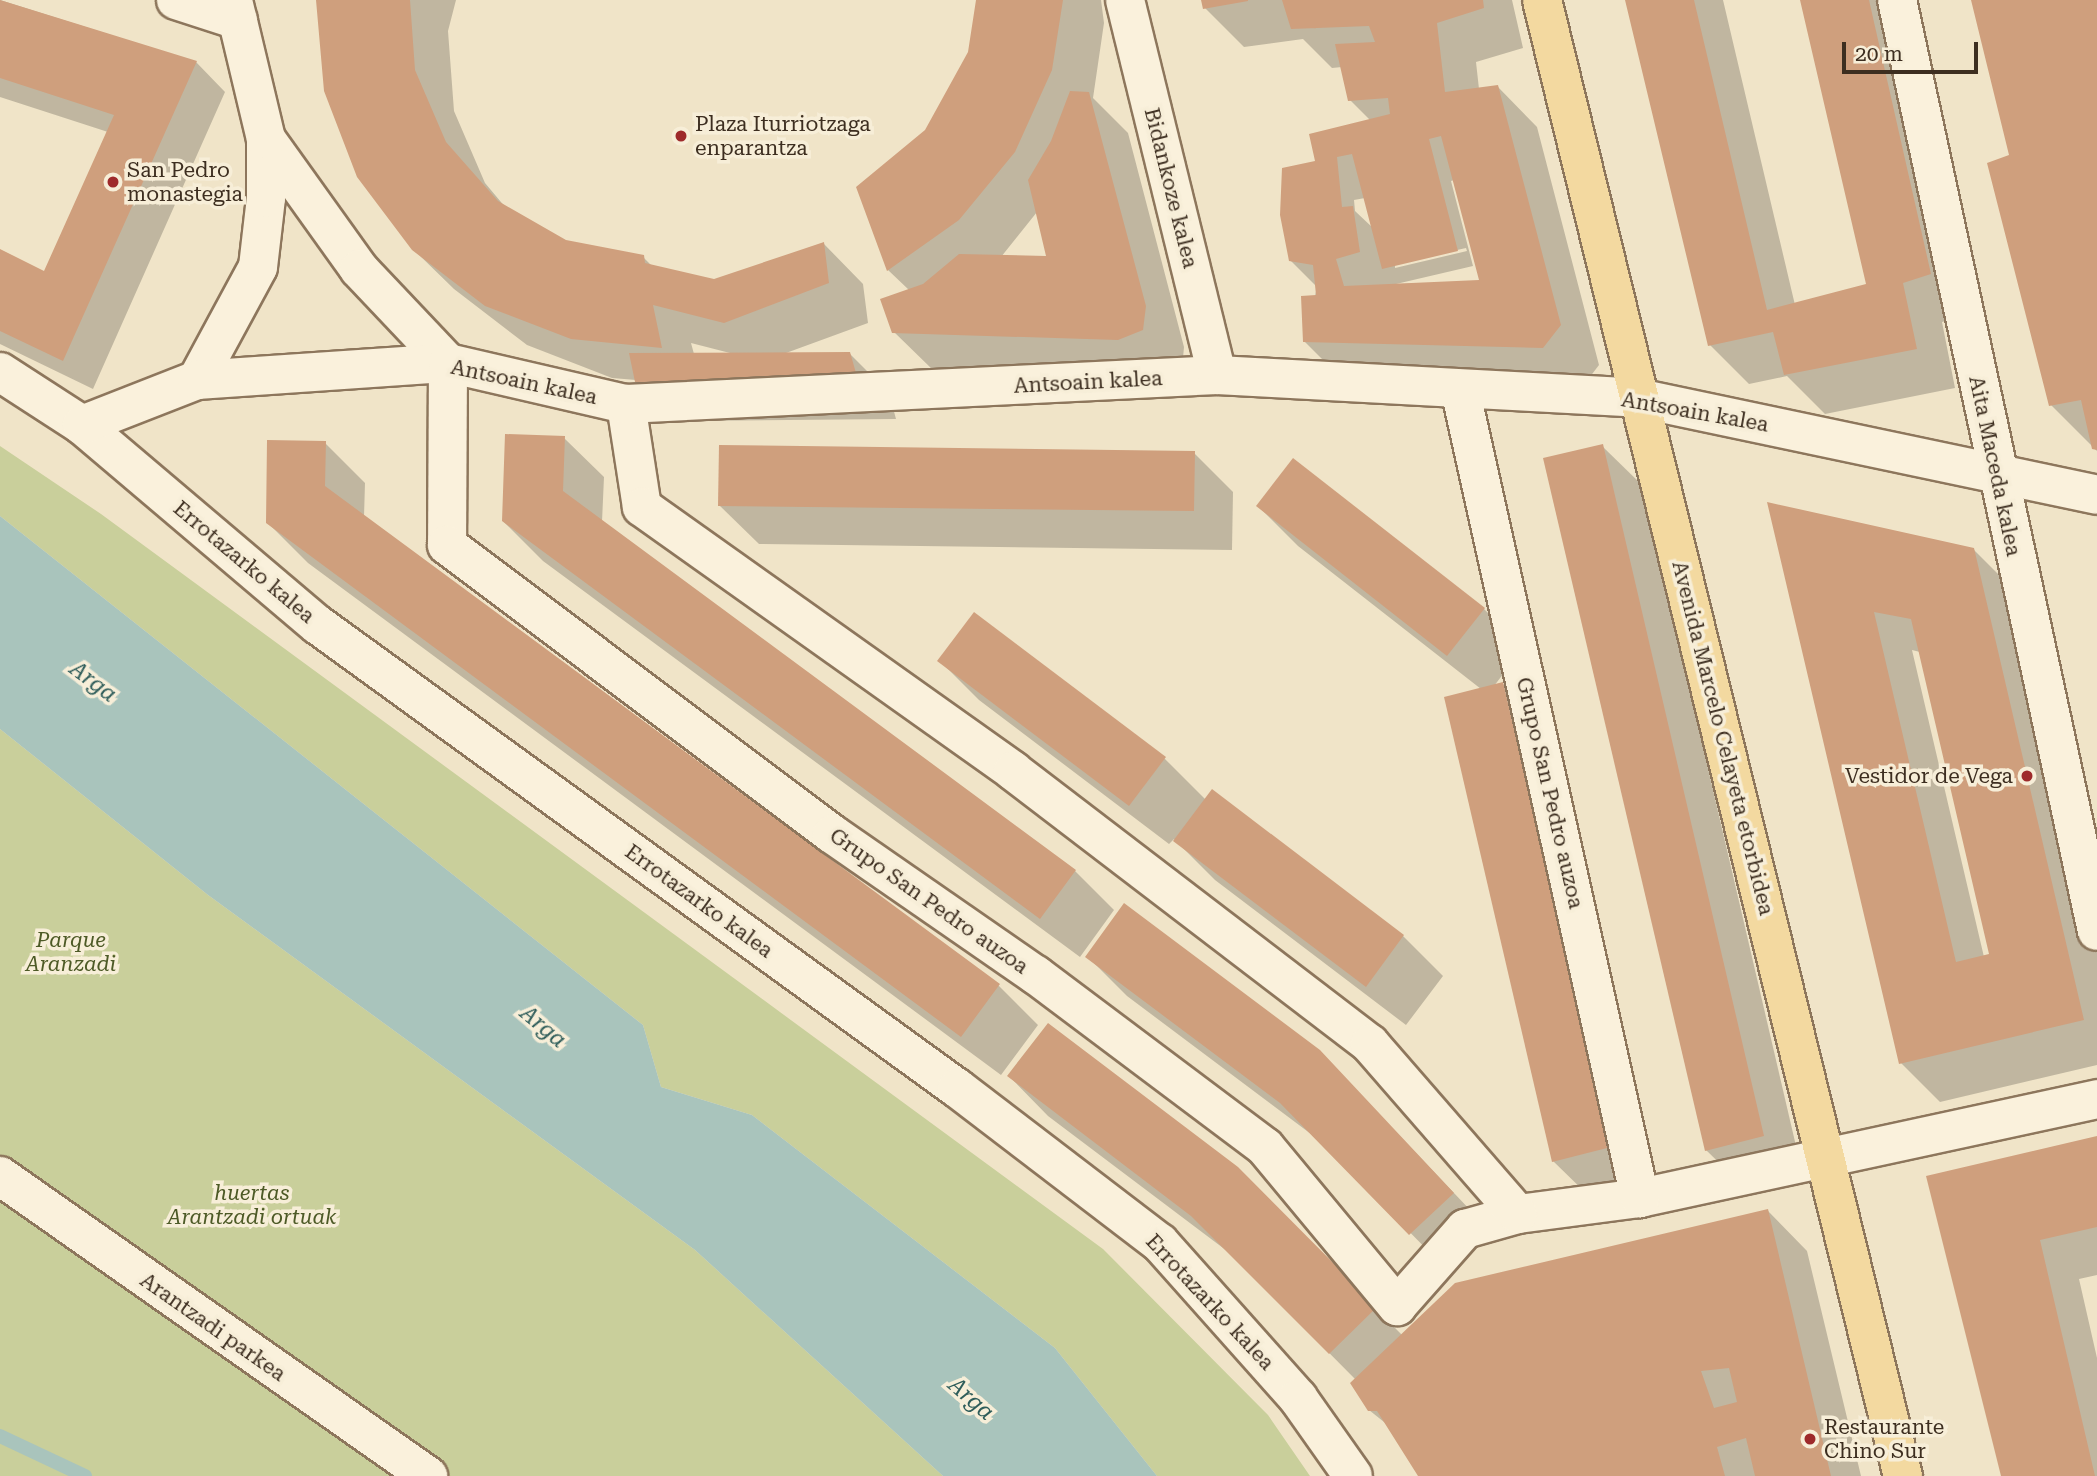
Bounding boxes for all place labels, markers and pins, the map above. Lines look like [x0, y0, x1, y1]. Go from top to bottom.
place label: Plaza Iturriotzaga enparantza [695, 111, 871, 161]
marker: Plaza Iturriotzaga enparantza [673, 128, 689, 144]
place label: San Pedro monastegia [127, 157, 243, 207]
marker: San Pedro monastegia [105, 174, 121, 190]
place label: Vestidor de Vega [1845, 763, 2013, 789]
marker: Vestidor de Vega [2019, 768, 2035, 784]
place label: Restaurante Chino Sur [1824, 1414, 1944, 1464]
marker: Restaurante Chino Sur [1802, 1431, 1818, 1447]

